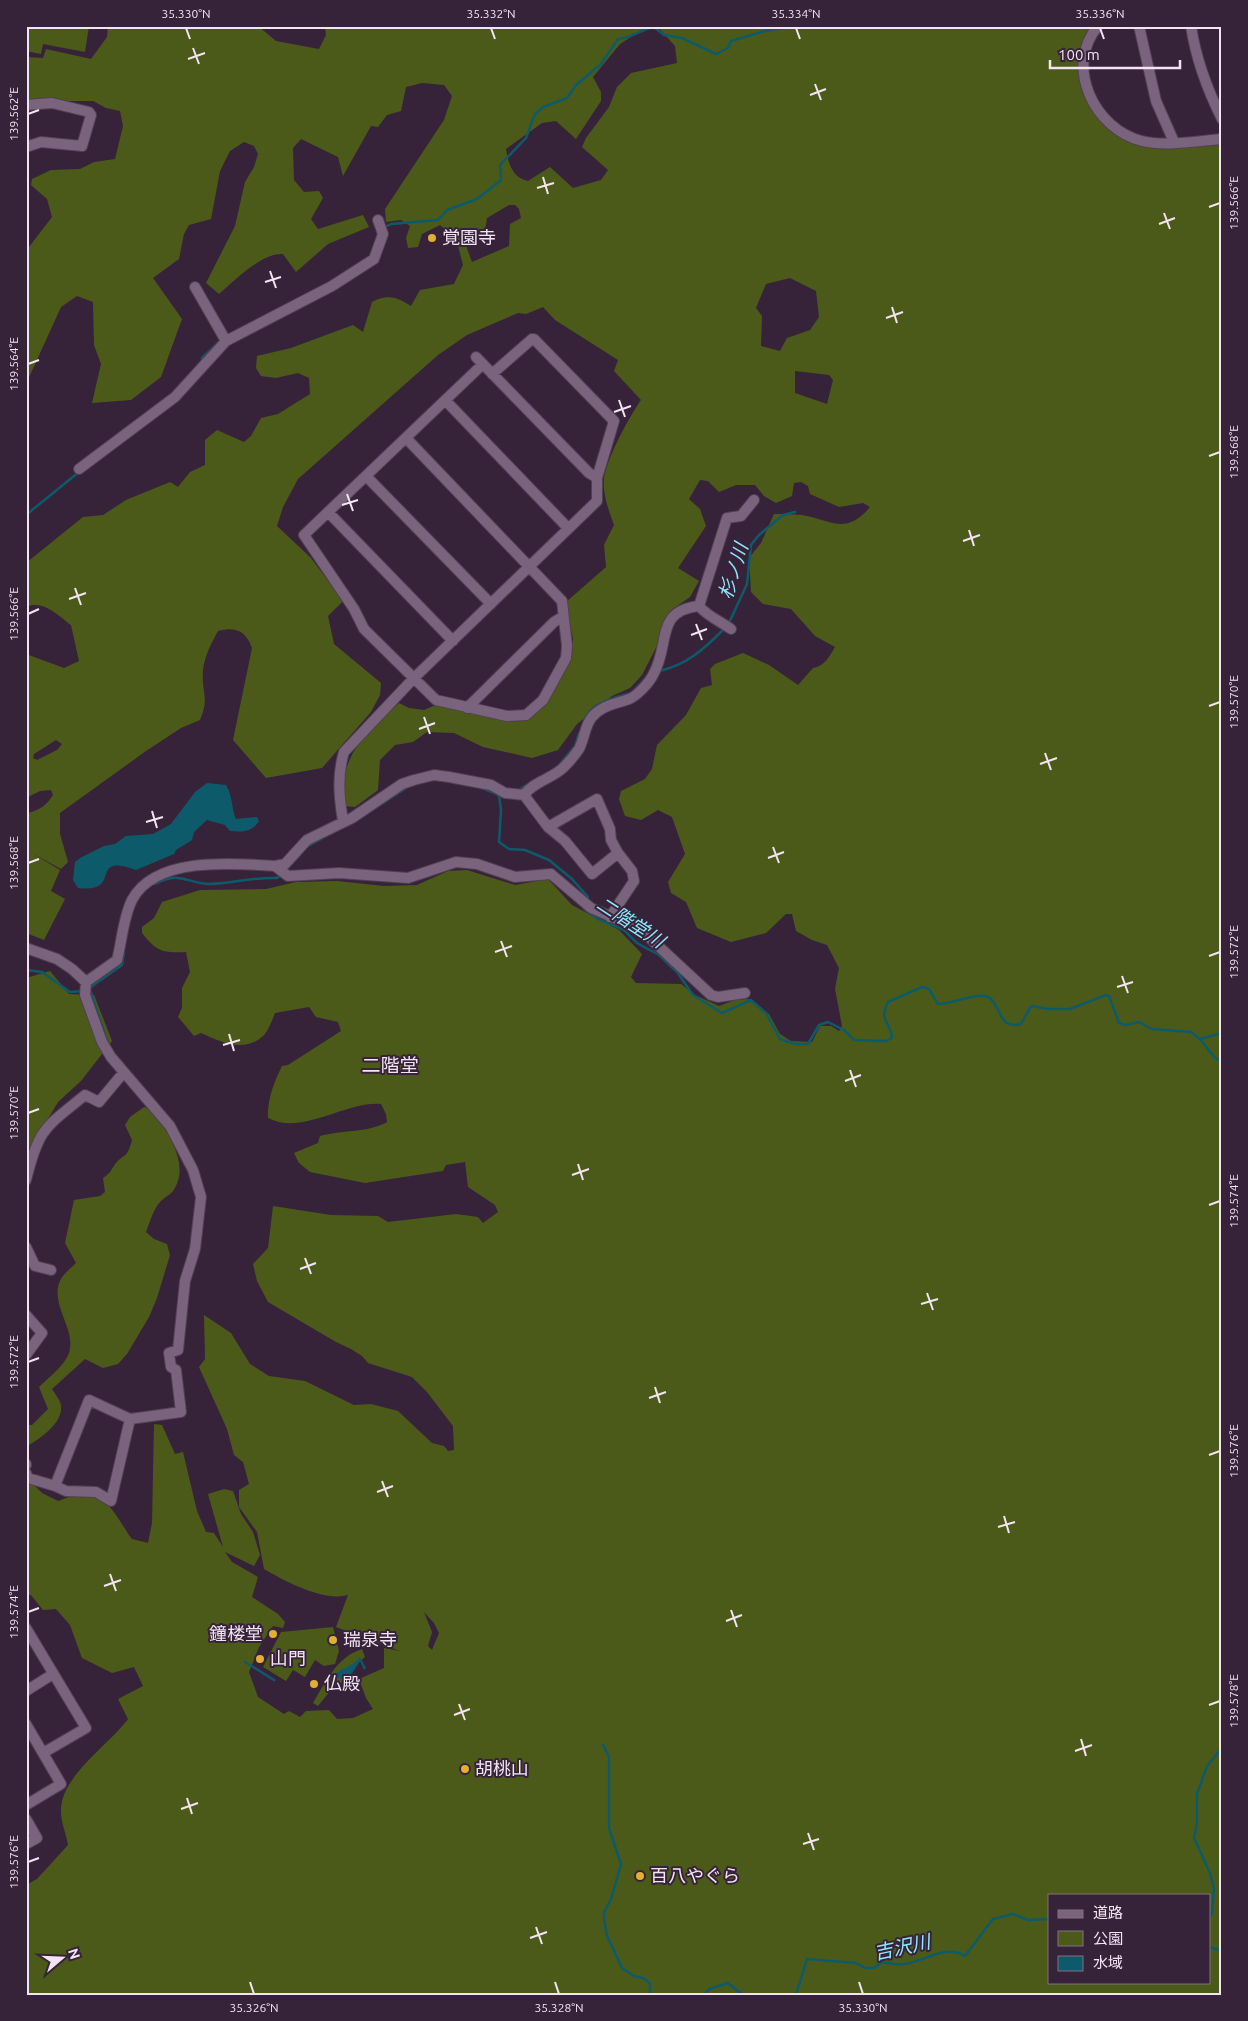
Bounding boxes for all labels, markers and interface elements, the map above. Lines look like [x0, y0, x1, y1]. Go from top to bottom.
text: 35.330°N [161, 7, 211, 20]
text: 35.332°N [466, 7, 516, 20]
text: 35.334°N [771, 7, 821, 20]
text: 35.336°N [1075, 7, 1125, 20]
scale bar [1050, 38, 1180, 70]
text: 100 m [1058, 46, 1100, 63]
text: 139.562°E [7, 87, 20, 141]
text: 139.566°E [1227, 176, 1240, 230]
place label: 覚園寺 [442, 227, 496, 247]
marker: 覚園寺 [426, 232, 438, 244]
text: 139.564°E [7, 337, 20, 391]
text: 139.568°E [1227, 425, 1240, 479]
water label: 杉ノ川 [714, 539, 752, 601]
text: 139.566°E [7, 587, 20, 641]
text: 139.570°E [1227, 675, 1240, 729]
text: 139.568°E [7, 836, 20, 890]
water label: 二階堂川 [593, 892, 671, 953]
text: 139.572°E [1227, 925, 1240, 979]
district label: 二階堂 [361, 1054, 419, 1076]
text: 139.570°E [7, 1086, 20, 1140]
text: 139.574°E [1227, 1174, 1240, 1228]
text: 139.572°E [7, 1335, 20, 1389]
text: 139.576°E [1227, 1424, 1240, 1478]
text: 139.574°E [7, 1585, 20, 1639]
place label: 鐘楼堂 [209, 1623, 263, 1643]
marker: 鐘楼堂 [267, 1628, 279, 1640]
place label: 瑞泉寺 [343, 1629, 397, 1649]
marker: 瑞泉寺 [327, 1634, 339, 1646]
place label: 山門 [270, 1648, 306, 1668]
marker: 山門 [254, 1653, 266, 1665]
place label: 仏殿 [324, 1673, 360, 1693]
text: 139.578°E [1227, 1674, 1240, 1728]
marker: 仏殿 [308, 1678, 320, 1690]
place label: 胡桃山 [475, 1758, 529, 1778]
marker: 胡桃山 [459, 1763, 471, 1775]
text: 139.576°E [7, 1835, 20, 1889]
place label: 百八やぐら [650, 1865, 740, 1885]
marker: 百八やぐら [634, 1870, 646, 1882]
legend [1048, 1894, 1210, 1984]
text: 道路 [1093, 1904, 1123, 1921]
water label: 吉沢川 [872, 1930, 934, 1964]
text: 公園 [1093, 1930, 1123, 1947]
north arrow [38, 1934, 88, 1984]
text: N [65, 1946, 84, 1961]
text: 水域 [1093, 1954, 1123, 1971]
text: 35.326°N [229, 2001, 279, 2014]
text: 35.328°N [534, 2001, 584, 2014]
text: 35.330°N [838, 2001, 888, 2014]

